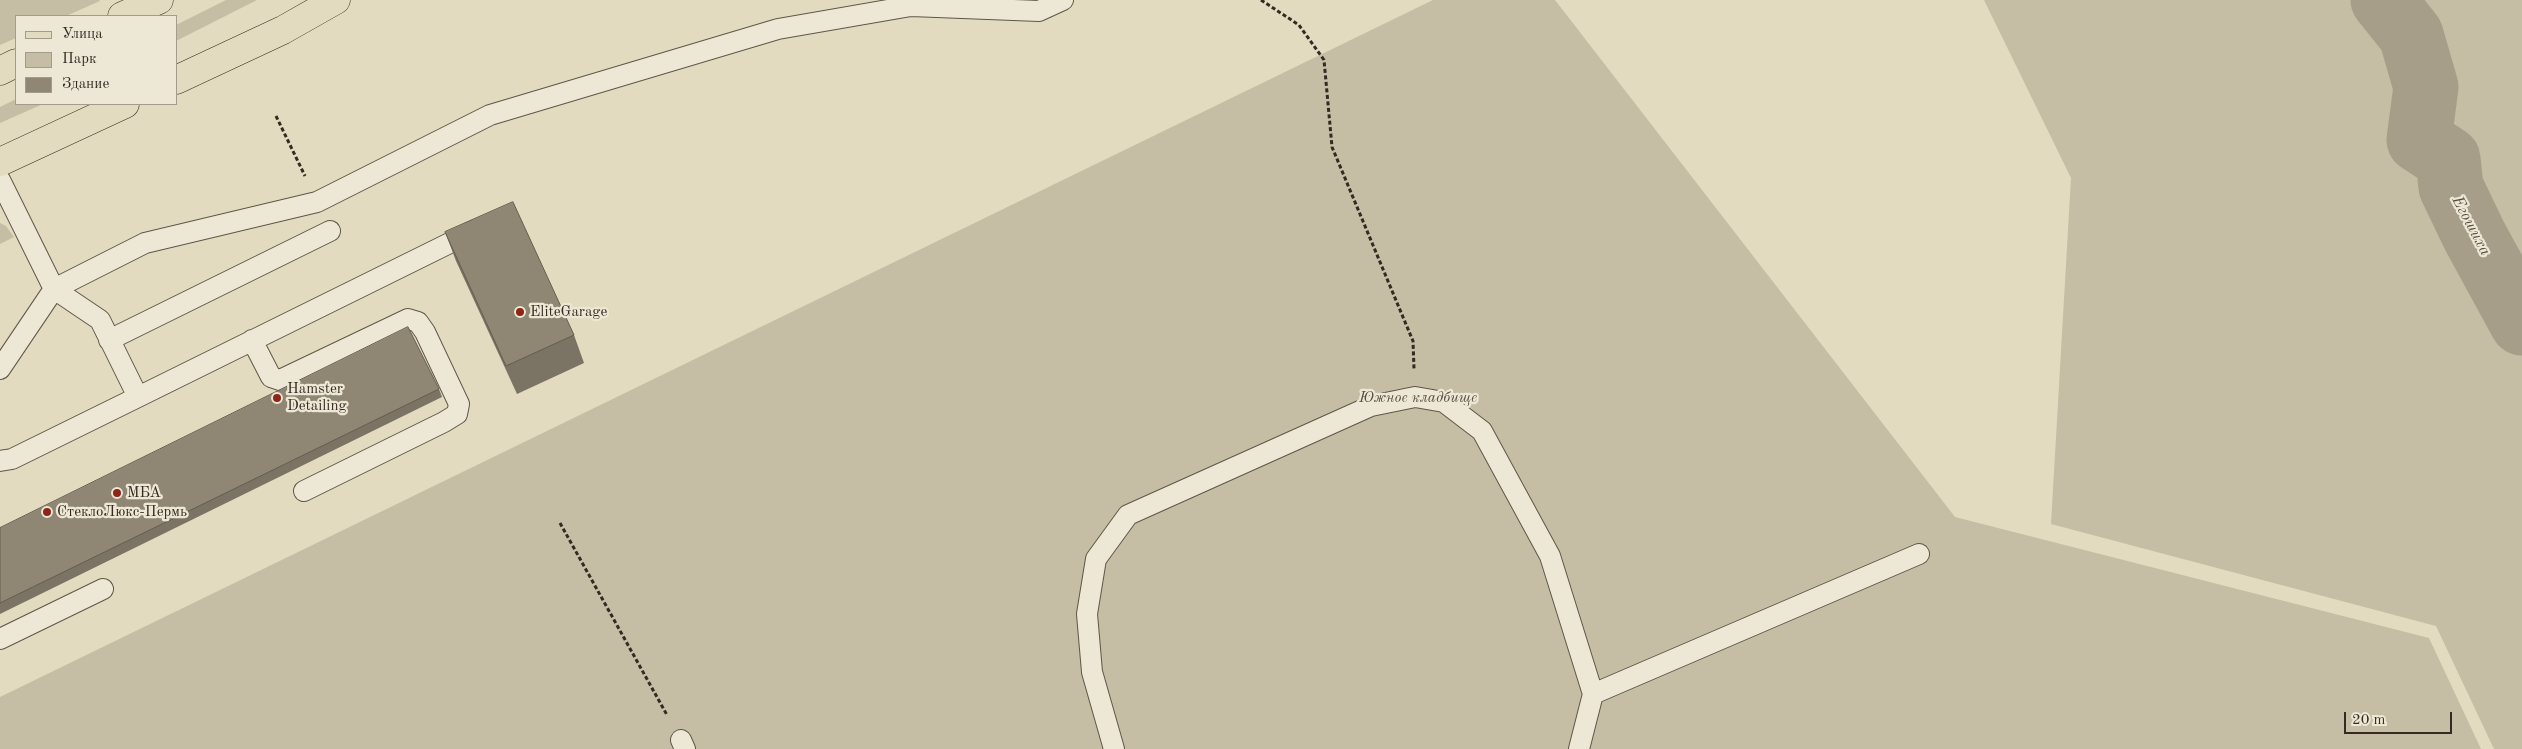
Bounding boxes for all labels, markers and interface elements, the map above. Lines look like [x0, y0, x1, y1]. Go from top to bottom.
legend [15, 15, 178, 105]
text: Улица [62, 27, 103, 42]
text: Парк [62, 52, 97, 67]
text: Здание [62, 77, 109, 92]
water label: Егошиха [2447, 193, 2495, 259]
place label: EliteGarage [530, 303, 607, 321]
marker: EliteGarage [514, 306, 526, 318]
place label: Hamster Detailing [287, 380, 347, 415]
park label: Южное кладбище [1359, 389, 1477, 407]
marker: Hamster Detailing [271, 392, 283, 404]
place label: МБА [127, 484, 161, 502]
marker: МБА [111, 487, 123, 499]
place label: СтеклоЛюкс-Пермь [57, 503, 187, 521]
marker: СтеклоЛюкс-Пермь [41, 506, 53, 518]
scale bar [2347, 702, 2454, 734]
text: 20 m [2352, 713, 2386, 728]

